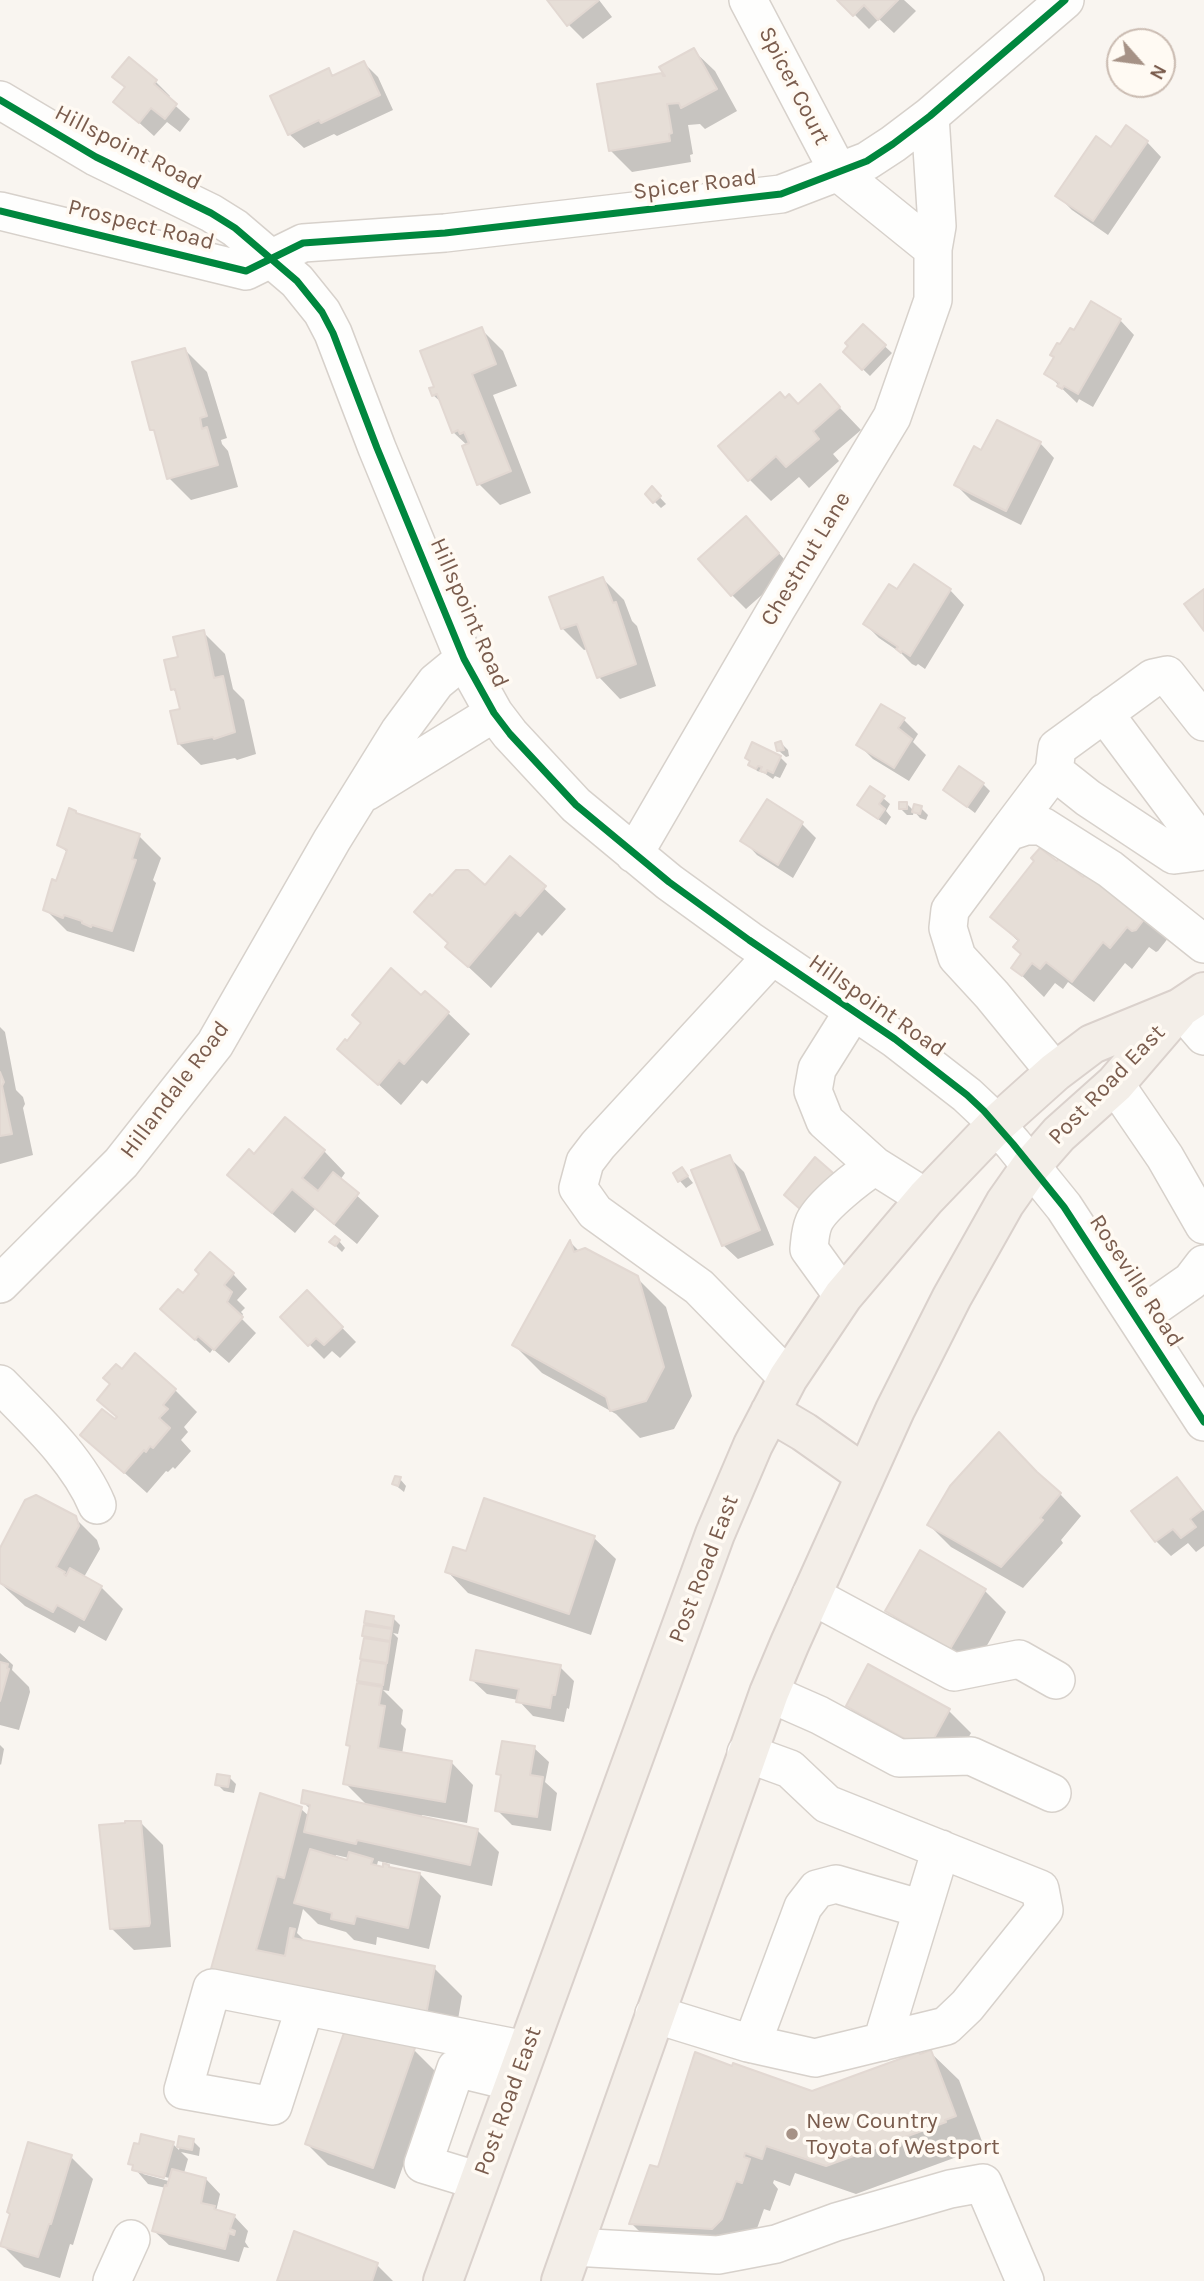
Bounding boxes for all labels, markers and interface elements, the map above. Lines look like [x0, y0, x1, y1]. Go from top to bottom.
street label: Spicer Court [752, 22, 836, 150]
north arrow [1106, 28, 1176, 98]
text: N [1145, 61, 1171, 83]
street label: Hillspoint Road [50, 99, 206, 197]
street label: Spicer Road [631, 164, 759, 206]
street label: Prospect Road [65, 193, 217, 257]
street label: Chestnut Lane [755, 487, 857, 631]
street label: Hillspoint Road [424, 534, 514, 692]
street label: Hillspoint Road [803, 949, 951, 1063]
street label: Hillandale Road [114, 1016, 236, 1164]
street label: Post Road East [1043, 1019, 1171, 1151]
street label: Roseville Road [1083, 1210, 1189, 1352]
street label: Post Road East [663, 1491, 745, 1647]
street label: Post Road East [468, 2023, 548, 2179]
place label: New Country Toyota of Westport [806, 2107, 1000, 2161]
marker: New Country Toyota of Westport [784, 2126, 800, 2142]

